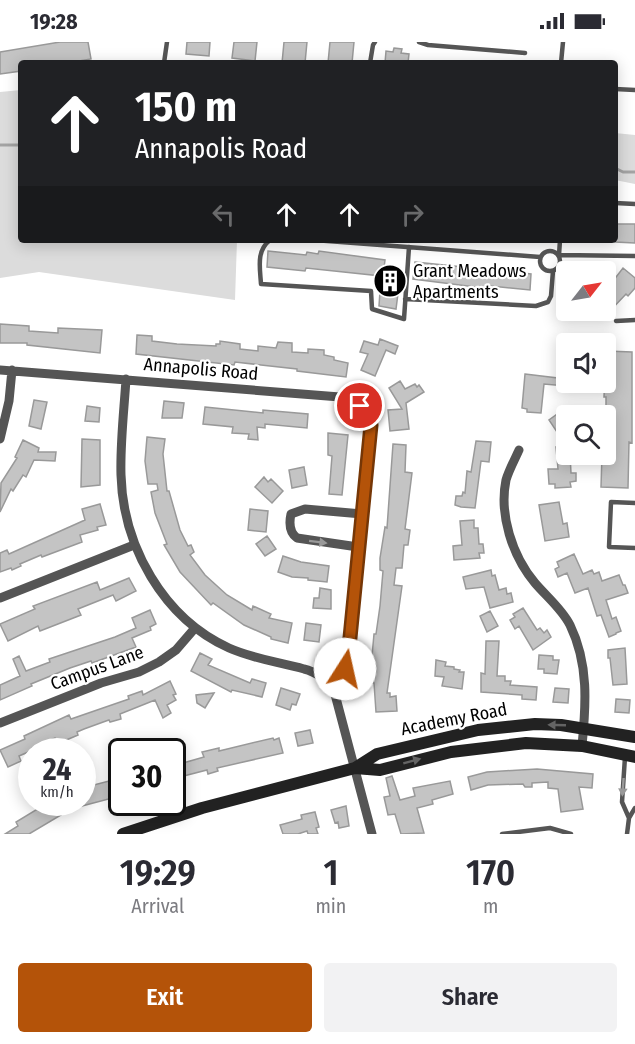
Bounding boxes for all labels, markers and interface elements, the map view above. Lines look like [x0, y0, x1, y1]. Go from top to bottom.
text: 19:28 [30, 8, 78, 35]
text: 150 m [135, 82, 237, 132]
icon: ahead [36, 84, 114, 162]
text: Annapolis Road [135, 133, 307, 165]
icon: left [207, 198, 240, 231]
icon: ahead [270, 198, 303, 231]
icon: ahead [333, 198, 366, 231]
icon: right [396, 198, 429, 231]
place label: Grant Meadows Apartments [413, 260, 527, 303]
north arrow [556, 261, 616, 321]
map controls [556, 261, 616, 465]
building icon: Grant Meadows Apartments [372, 263, 408, 299]
button: sound [556, 333, 616, 393]
street label: Annapolis Road [143, 353, 259, 385]
pin [334, 380, 385, 431]
icon: arrive [343, 389, 376, 422]
button: search [556, 405, 616, 465]
one-way arrow [308, 537, 327, 547]
position arrow [313, 637, 377, 701]
street label: Campus Lane [47, 641, 147, 695]
street label: Academy Road [399, 698, 509, 740]
one-way arrow [547, 720, 566, 730]
speed limit sign: 30 [108, 738, 186, 816]
text: 24 [43, 752, 71, 788]
one-way arrow [403, 756, 421, 766]
one-way arrow [618, 777, 628, 796]
text: km/h [40, 783, 74, 801]
text: 19:29 [120, 851, 196, 895]
text: 1 [323, 851, 338, 895]
text: 170 [466, 851, 515, 895]
text: Arrival [131, 894, 184, 918]
text: min [315, 894, 346, 918]
text: m [483, 894, 498, 918]
button: Exit [18, 963, 312, 1032]
button: Share [324, 963, 617, 1032]

